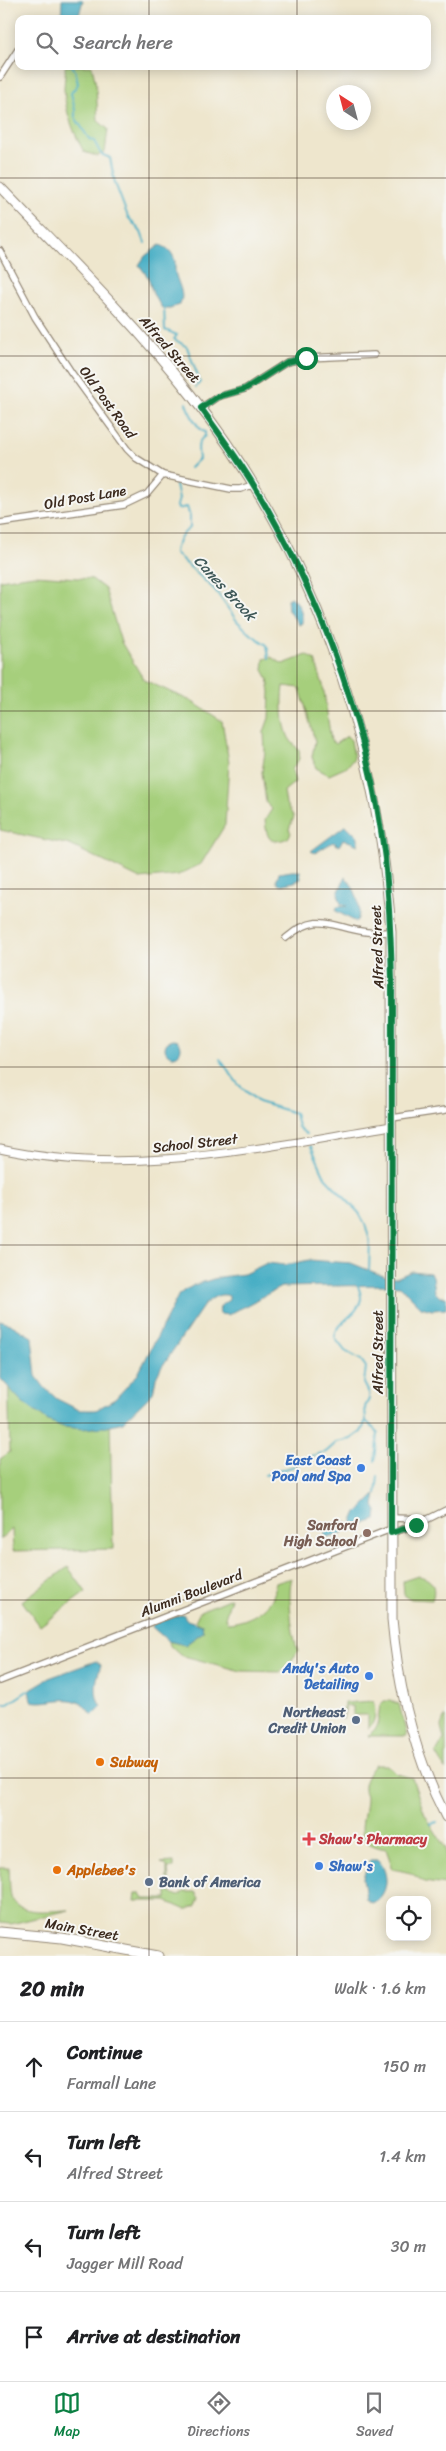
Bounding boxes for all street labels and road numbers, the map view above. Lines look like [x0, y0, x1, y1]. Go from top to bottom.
street label: Alfred Street [132, 309, 207, 389]
street label: Old Post Road [72, 360, 144, 445]
street label: Old Post Lane [42, 478, 128, 517]
street label: Alfred Street [364, 905, 391, 990]
street label: School Street [151, 1126, 240, 1160]
street label: Alfred Street [366, 1310, 391, 1395]
street label: Alumni Boulevard [136, 1562, 247, 1625]
street label: Main Street [43, 1911, 121, 1948]

